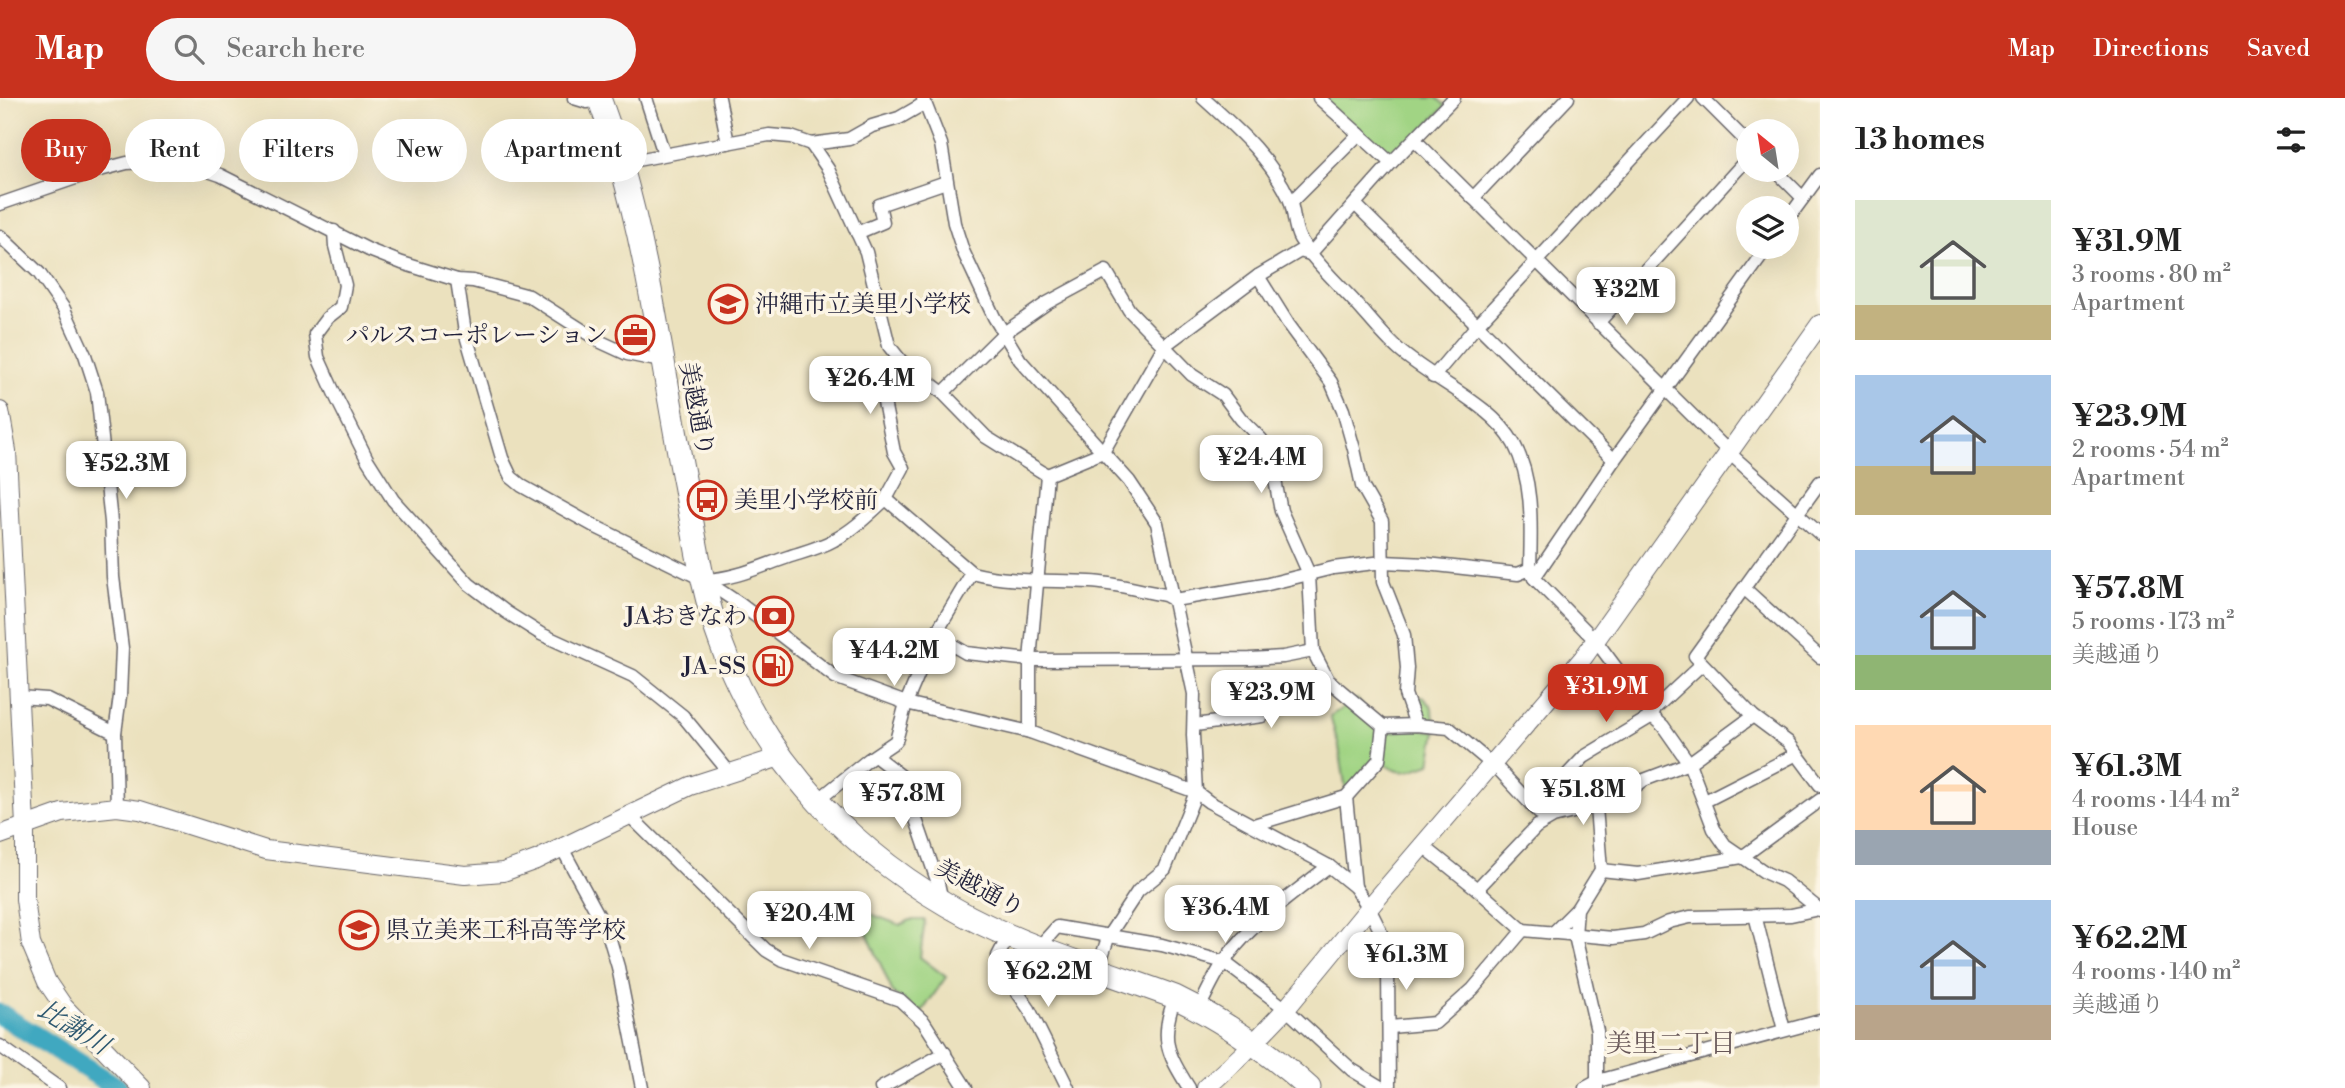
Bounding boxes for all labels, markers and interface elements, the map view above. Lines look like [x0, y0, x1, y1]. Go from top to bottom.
search box [146, 18, 636, 81]
text: Map [35, 29, 104, 70]
icon: search [170, 30, 208, 68]
text: Search here [226, 33, 365, 65]
text: Map [2008, 34, 2055, 64]
text: Directions [2093, 34, 2209, 64]
text: Saved [2247, 34, 2310, 64]
chip: Buy [21, 119, 111, 182]
chip: Rent [125, 119, 225, 182]
chip: Filters [239, 119, 358, 182]
chip: New [372, 119, 467, 182]
chip: Apartment [481, 119, 647, 182]
north arrow [1736, 119, 1799, 182]
map controls [1736, 119, 1799, 259]
text: 13 homes [1855, 121, 1985, 159]
icon: filters [2272, 121, 2310, 159]
button: layers [1736, 196, 1799, 259]
text: ¥31.9M [2072, 223, 2182, 261]
icon: home [1911, 228, 1995, 312]
text: 3 rooms · 80 m² [2072, 261, 2231, 289]
pin: ¥32M [1585, 268, 1667, 327]
text: ¥32M [1592, 276, 1660, 304]
school or university icon: 沖縄市立美里小学校 [707, 283, 749, 325]
text: Apartment [2072, 289, 2185, 317]
place label: 沖縄市立美里小学校 [755, 290, 971, 320]
office icon: パルスコーポレーション [614, 314, 656, 356]
place label: パルスコーポレーション [346, 321, 608, 351]
pin: ¥26.4M [813, 356, 927, 416]
street label: 美越通り [672, 359, 720, 459]
text: ¥26.4M [825, 365, 915, 393]
text: ¥23.9M [2072, 398, 2187, 436]
icon: home [1911, 403, 1995, 487]
pin: ¥24.4M [1204, 436, 1318, 495]
text: 2 rooms · 54 m² [2072, 436, 2229, 464]
pin: ¥52.3M [69, 442, 183, 501]
text: ¥24.4M [1216, 444, 1306, 472]
text: ¥52.3M [82, 450, 170, 478]
text: Apartment [2072, 464, 2185, 492]
bus stop icon: 美里小学校前 [686, 479, 728, 521]
place label: 美里小学校前 [734, 486, 878, 516]
text: ¥57.8M [2072, 570, 2184, 608]
icon: home [1911, 578, 1995, 662]
bank icon: JAおきなわ [753, 595, 795, 637]
place label: JAおきなわ [623, 602, 747, 632]
text: 5 rooms · 173 m² [2072, 608, 2234, 636]
pin: ¥44.2M [837, 628, 951, 688]
text: ¥44.2M [849, 637, 939, 665]
text: 美越通り [2072, 641, 2164, 669]
fuel station icon: JA-SS [752, 645, 794, 687]
place label: JA-SS [681, 652, 746, 682]
pin: ¥31.9M [1549, 664, 1663, 724]
pin: ¥23.9M [1214, 670, 1328, 730]
text: ¥31.9M [1564, 673, 1648, 701]
text: ¥23.9M [1227, 679, 1315, 707]
text: ¥61.3M [2072, 748, 2182, 786]
icon: home [1911, 753, 1995, 837]
pin: ¥51.8M [1526, 768, 1640, 827]
pin: ¥57.8M [845, 772, 959, 831]
text: ¥51.8M [1540, 776, 1626, 804]
text: ¥57.8M [859, 780, 945, 808]
text: 4 rooms · 144 m² [2072, 786, 2239, 814]
text: House [2072, 814, 2138, 842]
street label: 美越通り [930, 853, 1029, 925]
pin: ¥36.4M [1168, 886, 1282, 945]
pin: ¥20.4M [752, 892, 866, 951]
text: ¥36.4M [1181, 894, 1270, 922]
text: ¥20.4M [763, 900, 855, 928]
school or university icon: 県立美来工科高等学校 [338, 909, 380, 951]
place label: 県立美来工科高等学校 [386, 916, 626, 946]
text: ¥62.2M [2072, 920, 2187, 958]
icon: home [1911, 928, 1995, 1012]
pin: ¥61.3M [1349, 932, 1463, 992]
text: ¥61.3M [1364, 941, 1448, 969]
pin: ¥62.2M [991, 950, 1105, 1009]
text: ¥62.2M [1004, 958, 1092, 986]
text: 4 rooms · 140 m² [2072, 958, 2240, 986]
text: 美越通り [2072, 991, 2164, 1019]
water label: 比謝川 [32, 994, 118, 1064]
district label: 美里二丁目 [1606, 1028, 1736, 1060]

